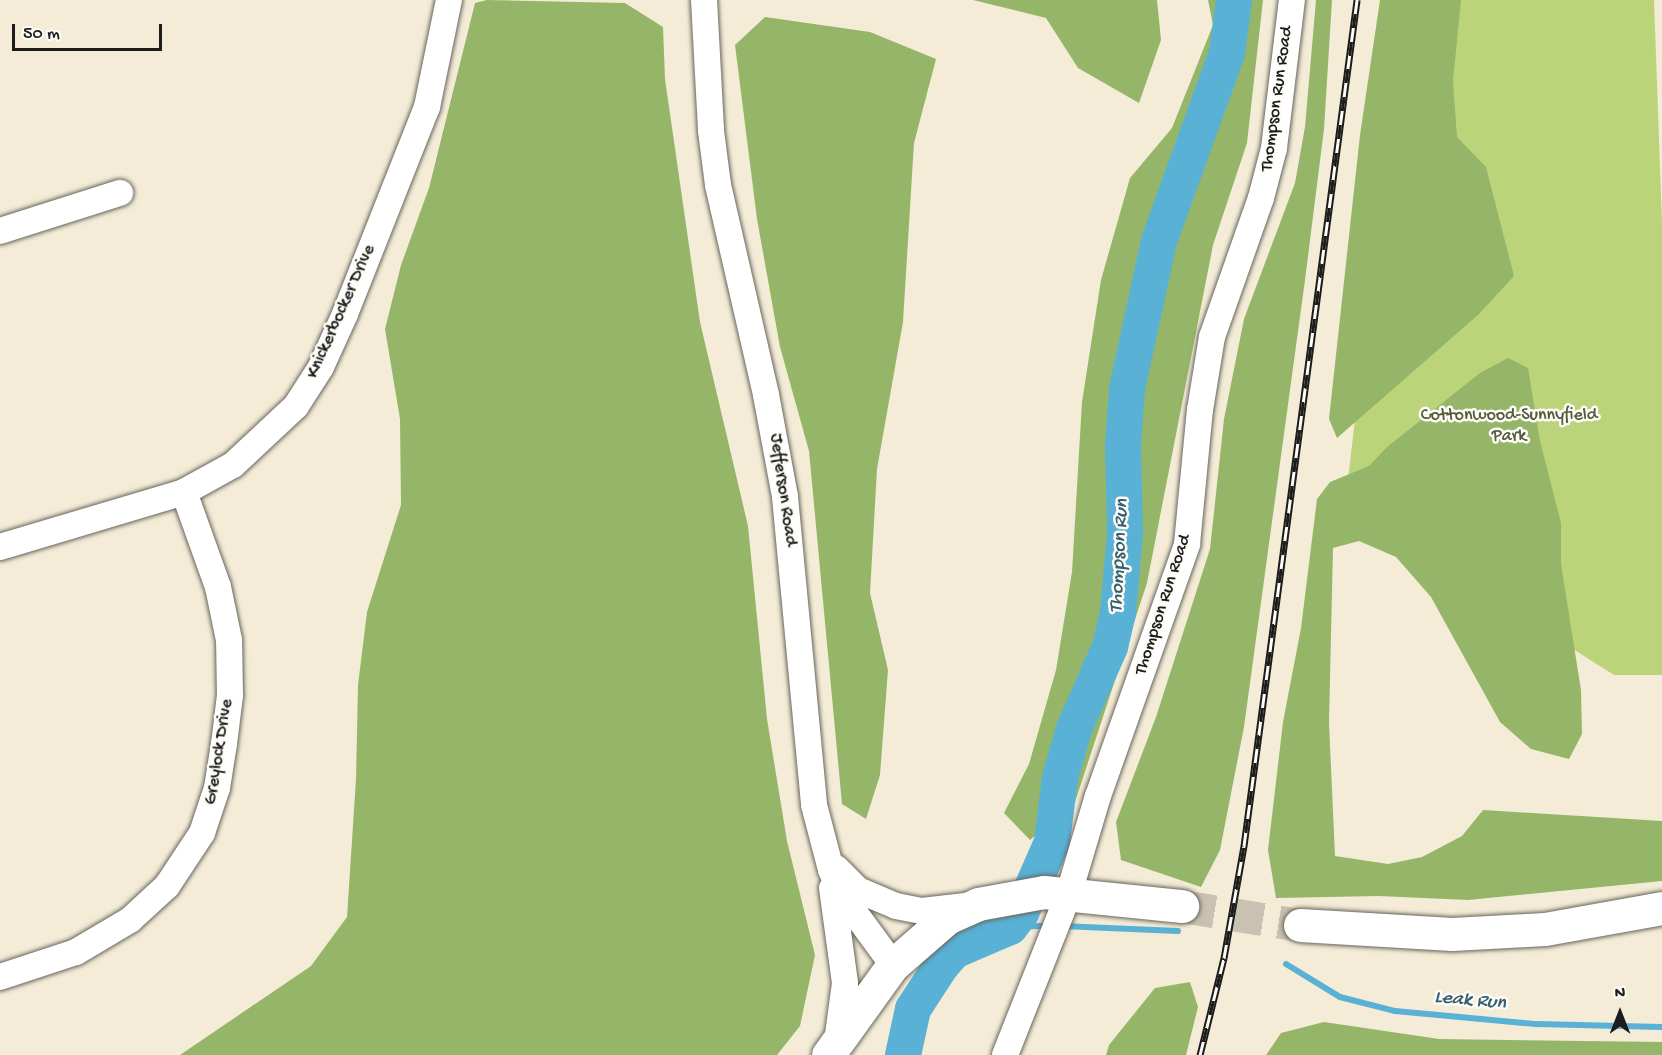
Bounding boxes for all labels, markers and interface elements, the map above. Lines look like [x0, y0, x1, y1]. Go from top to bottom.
scale bar [15, 12, 165, 50]
text: 50 m [23, 24, 60, 45]
street label: Thompson Run Road [1257, 25, 1299, 173]
street label: Knickerbocker Drive [303, 242, 381, 382]
park label: Cottonwood-Sunnyfield Park [1421, 406, 1597, 448]
street label: Jefferson Road [763, 432, 801, 548]
water label: Thompson Run [1105, 498, 1135, 614]
street label: Thompson Run Road [1131, 532, 1197, 678]
street label: Greylock Drive [201, 698, 239, 806]
north arrow [1590, 983, 1650, 1043]
text: N [1615, 985, 1625, 1004]
water label: Leak Run [1433, 986, 1507, 1016]

